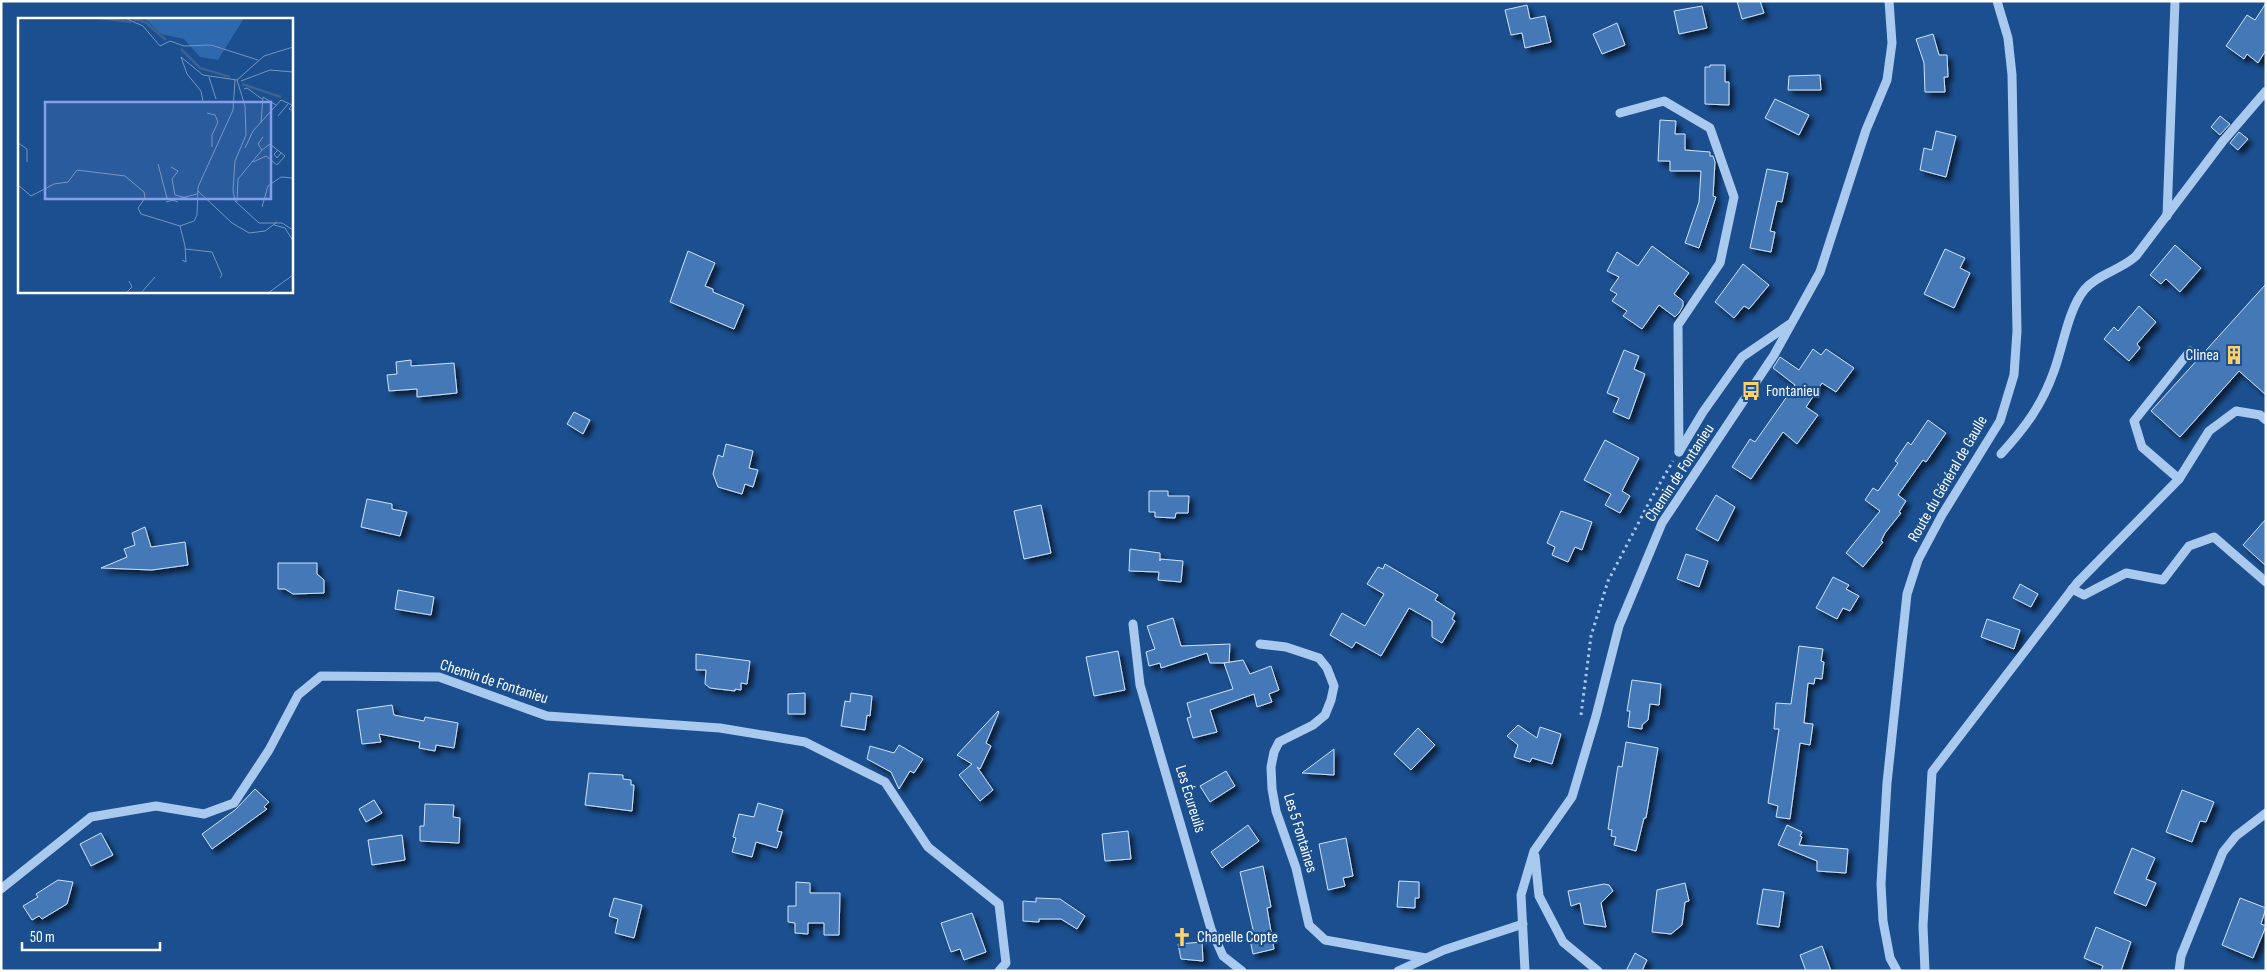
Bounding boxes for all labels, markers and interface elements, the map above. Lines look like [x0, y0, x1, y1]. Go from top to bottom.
inset map [18, 18, 292, 292]
building icon: Clinea [2223, 344, 2245, 366]
place label: Clinea [2186, 346, 2219, 365]
bus stop icon: Fontanieu [1740, 380, 1762, 402]
place label: Fontanieu [1766, 382, 1819, 401]
street label: Route du Général de Gaulle [1904, 412, 1992, 546]
street label: Chemin de Fontanieu [1641, 421, 1719, 525]
street label: Chemin de Fontanieu [437, 656, 551, 708]
street label: Les Écureuils [1171, 763, 1209, 835]
street label: Les 5 Fontaines [1279, 791, 1321, 875]
scale bar [22, 920, 160, 952]
church icon: Chapelle Copte [1171, 926, 1193, 948]
text: 50 m [30, 928, 55, 947]
place label: Chapelle Copte [1197, 928, 1278, 947]

